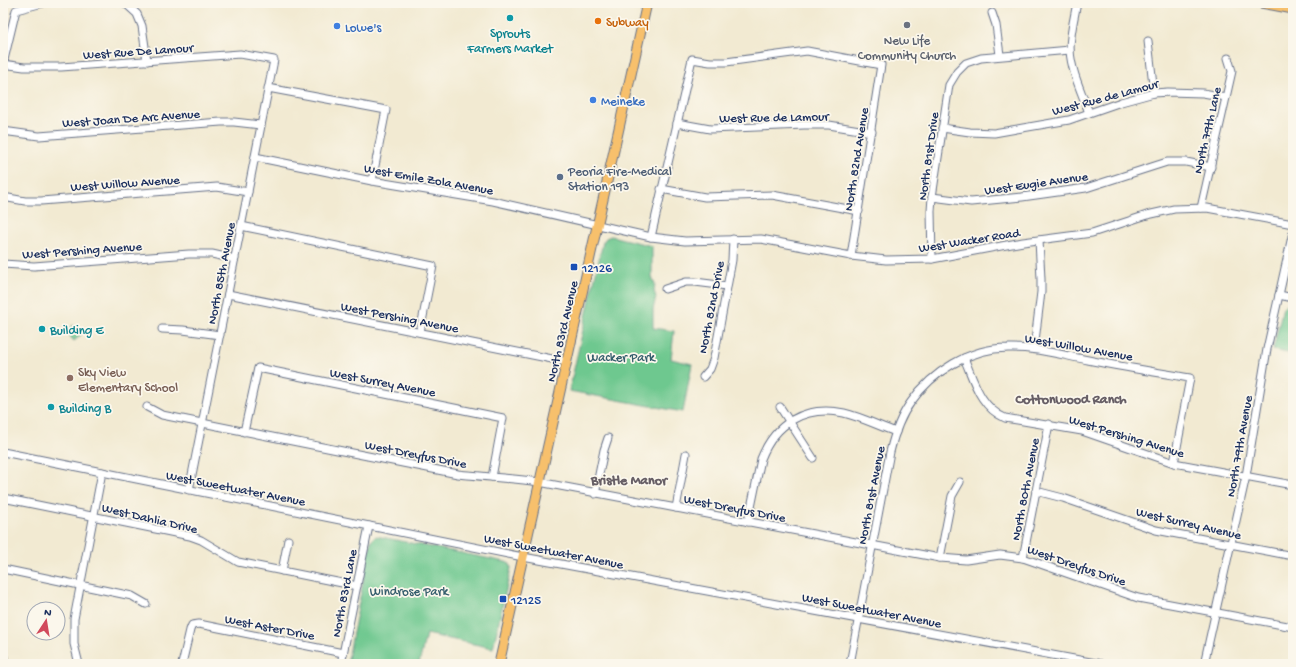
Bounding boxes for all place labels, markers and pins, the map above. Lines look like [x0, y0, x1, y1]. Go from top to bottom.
marker: Sprouts Farmers Market [505, 13, 515, 23]
marker: Subway [593, 16, 603, 26]
place label: Subway [606, 16, 649, 31]
marker: New Life Community Church [902, 20, 912, 30]
marker: Lowe's [332, 21, 342, 31]
place label: Lowe's [345, 21, 383, 36]
place label: Sprouts Farmers Market [466, 27, 554, 57]
place label: New Life Community Church [858, 34, 956, 64]
marker: Meineke [588, 95, 598, 105]
place label: Meineke [601, 95, 645, 110]
place label: Peoria Fire-Medical Station 193 [567, 165, 672, 195]
marker: Peoria Fire-Medical Station 193 [555, 172, 565, 182]
marker: 12126 [569, 262, 579, 272]
place label: 12126 [581, 262, 612, 277]
marker: Building E [37, 324, 47, 334]
place label: Building E [49, 324, 105, 339]
place label: Sky View Elementary School [78, 366, 178, 396]
marker: Sky View Elementary School [65, 373, 75, 383]
marker: Building B [46, 402, 56, 412]
place label: Building B [58, 402, 112, 417]
marker: 12125 [498, 594, 508, 604]
place label: 12125 [510, 594, 541, 609]

